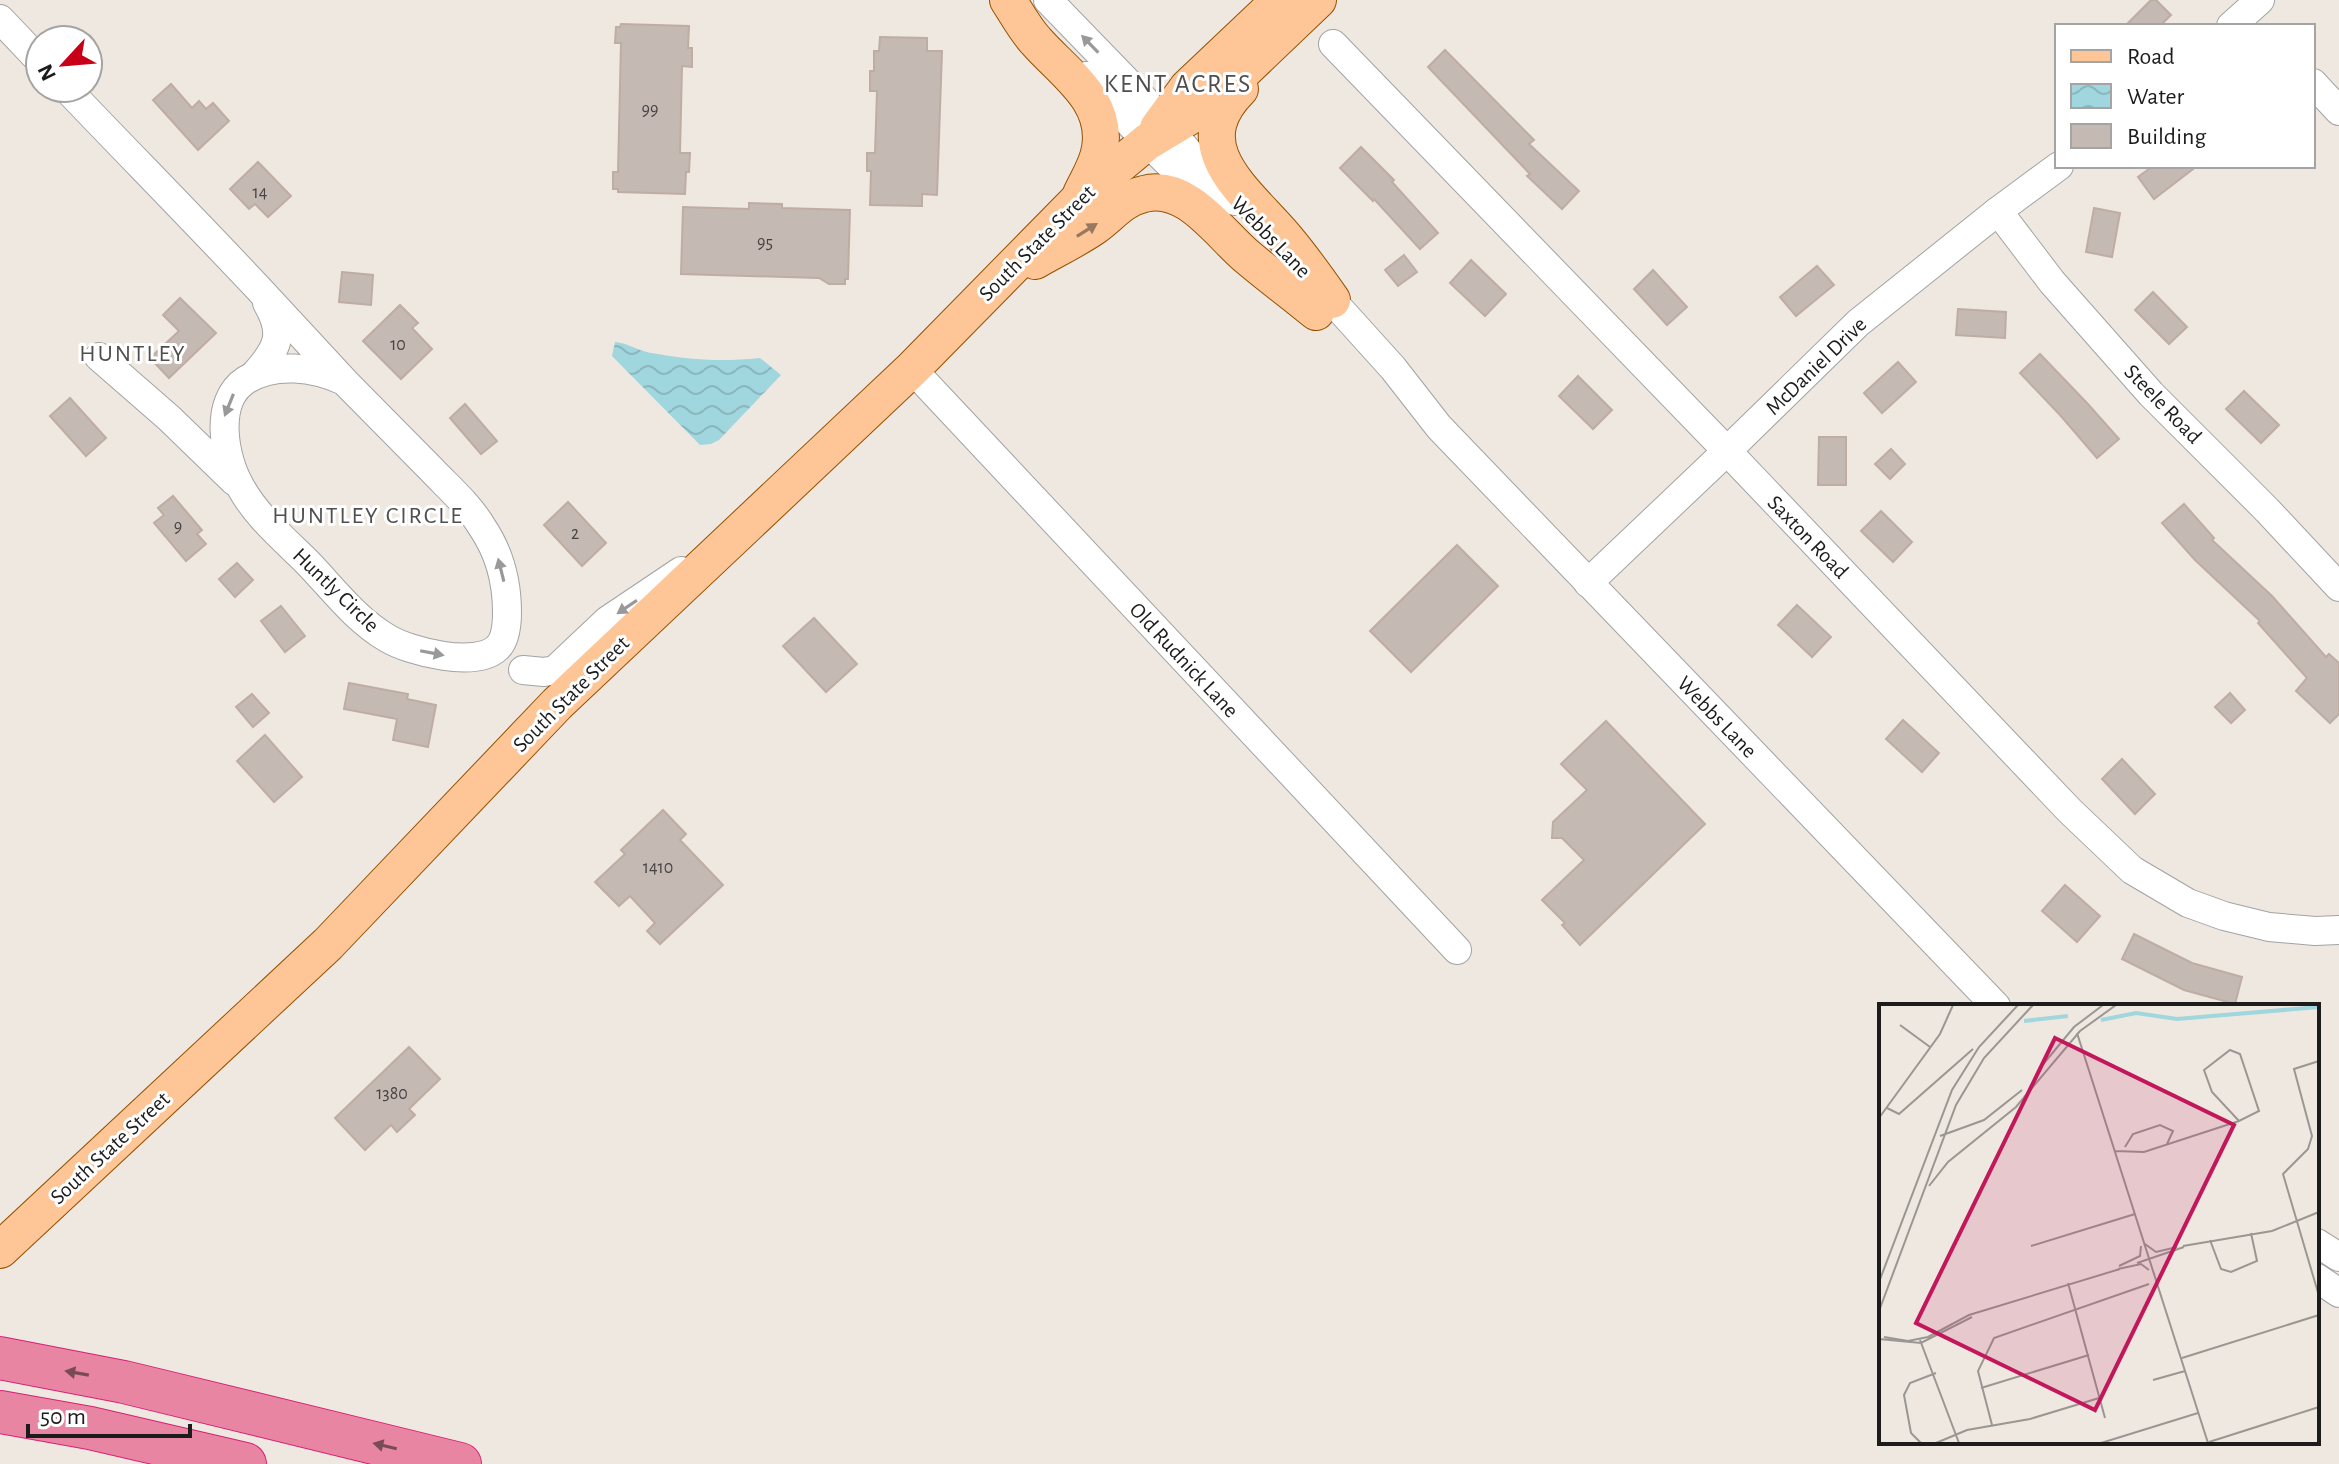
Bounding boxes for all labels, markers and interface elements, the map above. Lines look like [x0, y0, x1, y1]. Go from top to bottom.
north arrow [24, 24, 104, 104]
legend [2055, 24, 2315, 168]
one-way arrow [1081, 35, 1100, 54]
text: Road [2127, 45, 2175, 69]
text: N [34, 61, 60, 84]
district label: KENT ACRES [1104, 71, 1252, 97]
text: Water [2127, 85, 2185, 109]
house number: 99 [642, 101, 658, 119]
text: Building [2127, 125, 2206, 149]
street label: South State Street [975, 181, 1099, 305]
house number: 14 [253, 184, 268, 202]
street label: Webbs Lane [1227, 192, 1315, 282]
one-way arrow [1076, 224, 1098, 238]
house number: 95 [757, 234, 773, 252]
street label: McDaniel Drive [1761, 313, 1871, 419]
house number: 10 [390, 336, 406, 354]
district label: HUNTLEY [79, 342, 187, 366]
street label: Steele Road [2120, 360, 2206, 448]
one-way arrow [223, 394, 236, 417]
street label: Saxton Road [1763, 491, 1853, 583]
district label: HUNTLEY CIRCLE [272, 504, 464, 528]
house number: 9 [174, 518, 182, 536]
house number: 2 [571, 525, 579, 543]
street label: Huntly Circle [289, 544, 383, 636]
one-way arrow [494, 558, 506, 583]
street label: Old Rudnick Lane [1125, 598, 1243, 722]
one-way arrow [617, 599, 638, 614]
street label: South State Street [509, 632, 633, 756]
one-way arrow [420, 647, 445, 659]
street label: Webbs Lane [1673, 672, 1761, 762]
house number: 1410 [643, 859, 673, 877]
inset map [1879, 1004, 2319, 1444]
house number: 1380 [376, 1085, 408, 1103]
street label: South State Street [46, 1087, 174, 1209]
one-way arrow [64, 1367, 89, 1379]
scale bar [28, 1388, 190, 1438]
text: 50 m [40, 1405, 86, 1429]
one-way arrow [372, 1439, 397, 1452]

